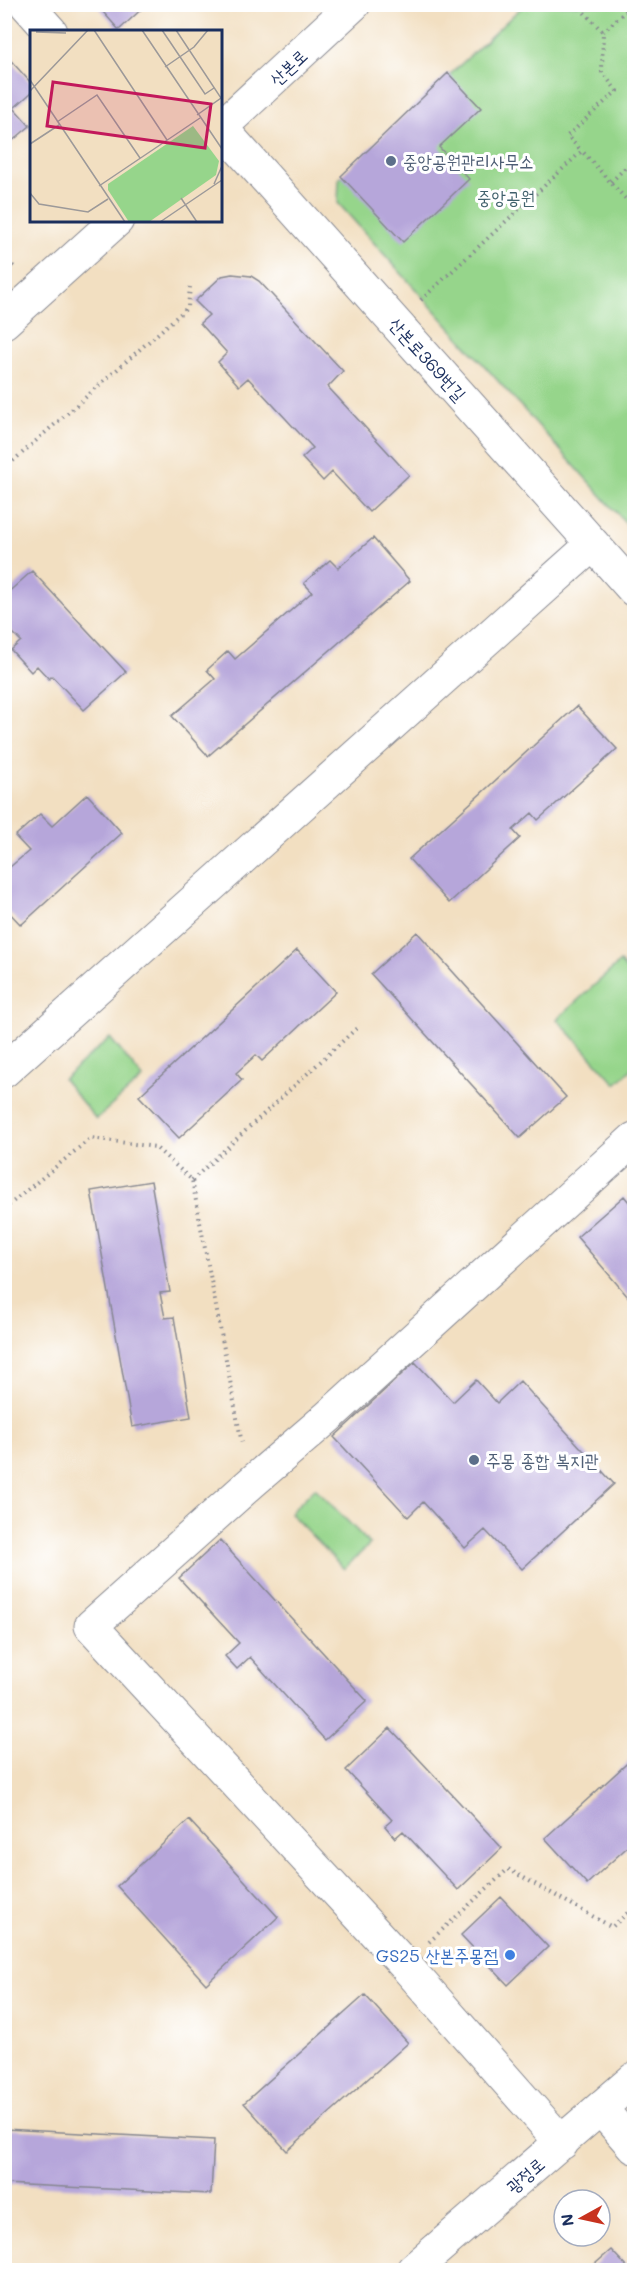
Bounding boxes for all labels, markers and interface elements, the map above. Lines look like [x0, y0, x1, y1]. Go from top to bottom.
inset map [30, 30, 222, 222]
street label: 산본로 [264, 43, 312, 91]
place label: 중앙공원관리사무소 [403, 149, 533, 173]
marker: 중앙공원관리사무소 [384, 154, 398, 168]
park label: 중앙공원 [477, 185, 535, 209]
street label: 산본로369번길 [384, 312, 472, 406]
place label: 주몽 종합 복지관 [486, 1448, 599, 1472]
marker: 주몽 종합 복지관 [467, 1453, 481, 1467]
place label: GS25 산본주몽점 [376, 1943, 499, 1967]
marker: GS25 산본주몽점 [503, 1948, 517, 1962]
street label: 광정로 [501, 2152, 549, 2198]
north arrow [552, 2188, 612, 2248]
text: N [555, 2213, 578, 2228]

